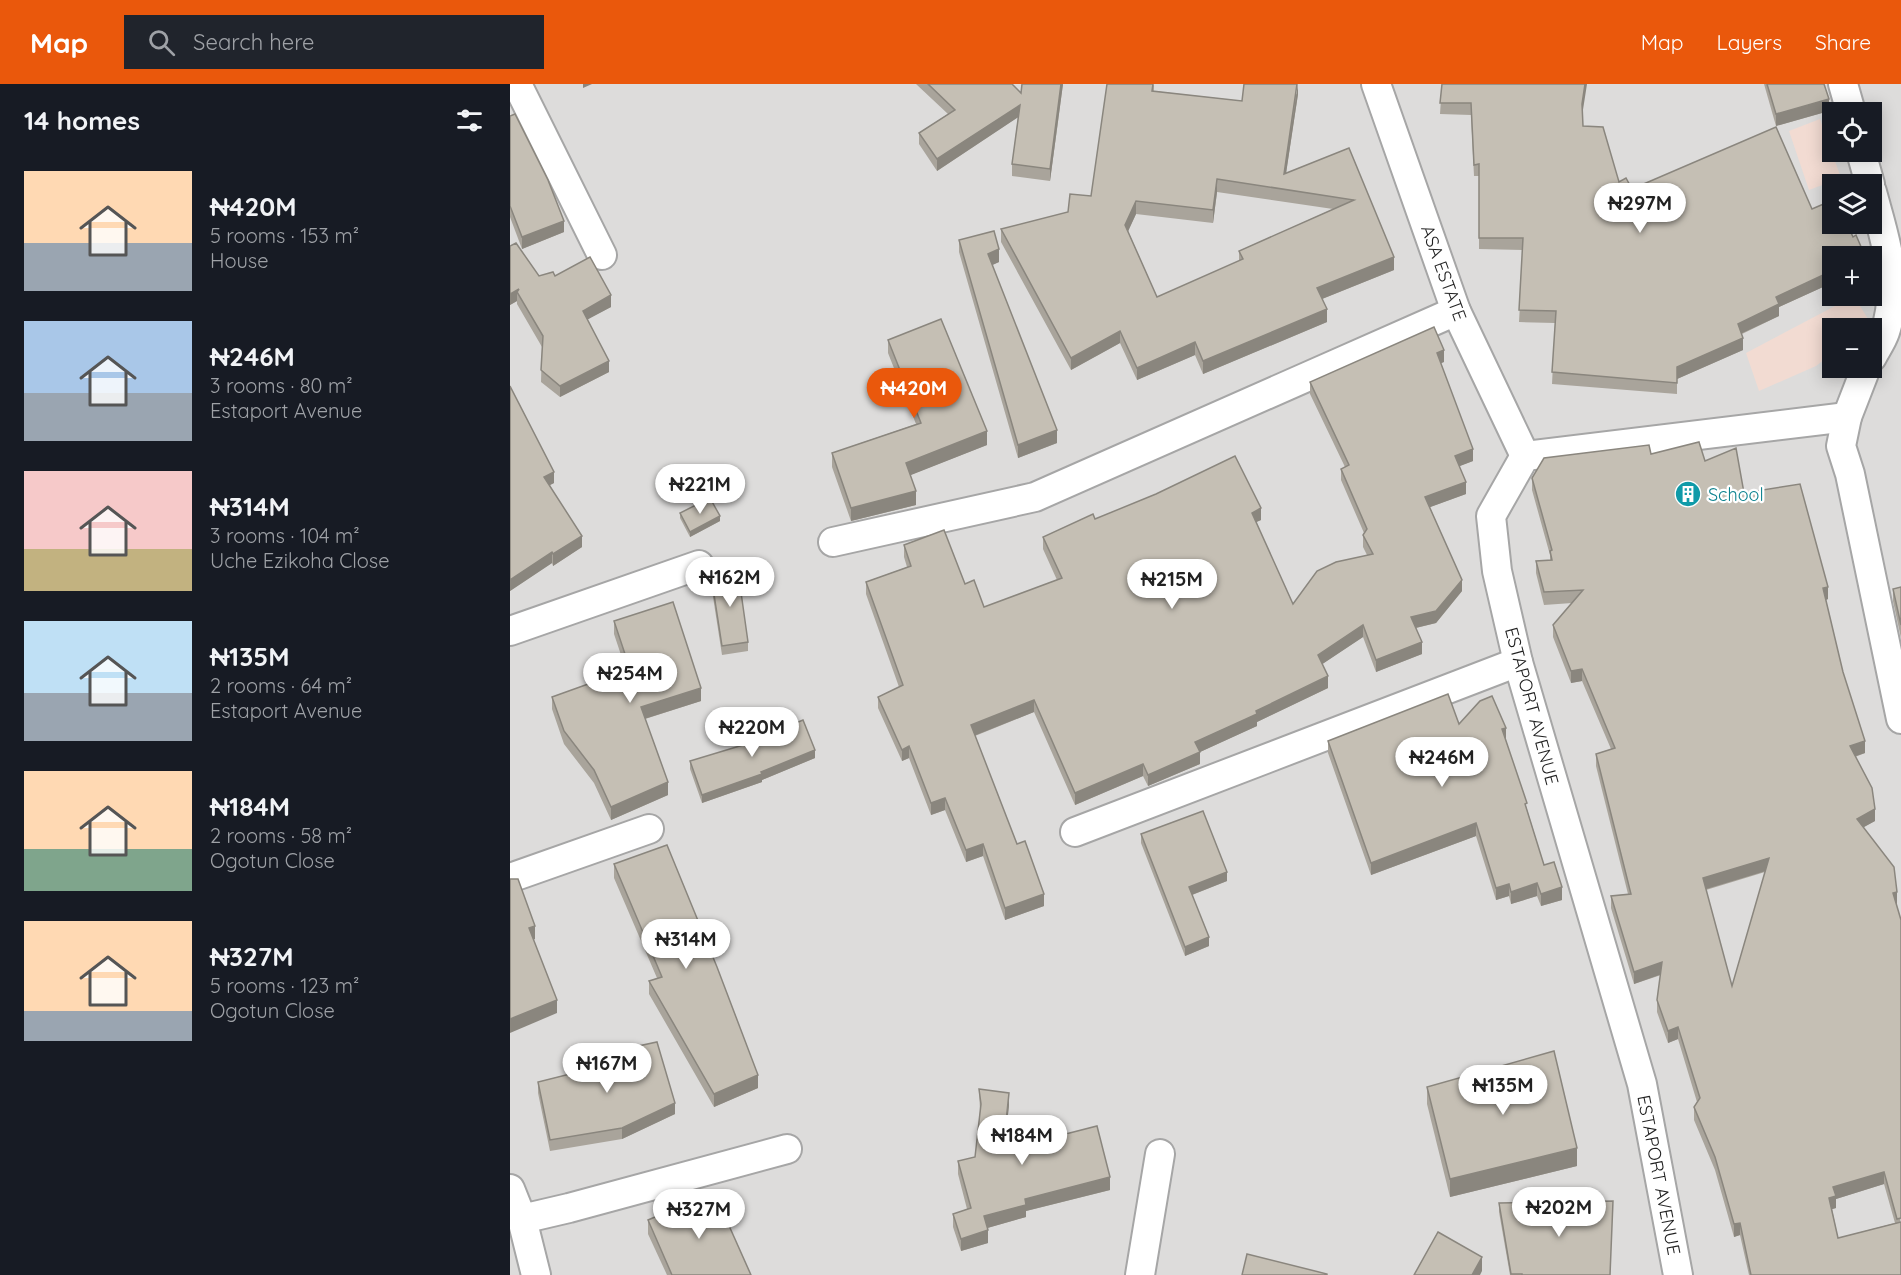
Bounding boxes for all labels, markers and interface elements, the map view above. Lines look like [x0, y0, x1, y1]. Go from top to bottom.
search box [124, 15, 544, 69]
text: Map [30, 25, 88, 60]
icon: search [145, 26, 178, 59]
text: Search here [193, 28, 315, 56]
text: Map [1641, 29, 1684, 55]
text: Layers [1717, 29, 1782, 55]
text: Share [1815, 29, 1871, 55]
map controls [1822, 102, 1882, 378]
button: locate [1822, 102, 1882, 162]
text: 14 homes [24, 104, 140, 137]
icon: filters [453, 104, 486, 137]
button: layers [1822, 174, 1882, 234]
pin: ₦297M [1598, 183, 1682, 234]
text: ₦420M [210, 190, 296, 223]
text: ₦297M [1608, 190, 1672, 215]
icon: home [72, 195, 144, 267]
street label: ASA ESTATE [1416, 222, 1472, 324]
text: 5 rooms · 153 m² [210, 223, 359, 248]
button: + [1822, 246, 1882, 306]
text: House [210, 248, 269, 273]
button: − [1822, 318, 1882, 378]
text: ₦246M [210, 340, 295, 373]
icon: home [72, 345, 144, 417]
pin: ₦420M [872, 368, 956, 419]
text: 3 rooms · 80 m² [210, 373, 353, 398]
text: ₦420M [881, 375, 947, 400]
text: Estaport Avenue [210, 398, 362, 423]
pin: ₦221M [658, 464, 742, 515]
text: ₦221M [669, 471, 731, 496]
building icon: School [1673, 479, 1703, 509]
place label: School [1708, 483, 1764, 506]
text: ₦314M [210, 490, 290, 523]
icon: home [72, 495, 144, 567]
text: 3 rooms · 104 m² [210, 523, 360, 548]
text: Uche Ezikoha Close [210, 548, 389, 573]
pin: ₦162M [688, 557, 772, 608]
pin: ₦215M [1130, 559, 1214, 610]
text: ₦162M [699, 564, 761, 589]
text: ₦215M [1141, 566, 1203, 591]
street label: ESTAPORT AVENUE [1500, 625, 1564, 787]
text: ₦135M [210, 640, 289, 673]
icon: home [72, 645, 144, 717]
pin: ₦254M [588, 653, 672, 704]
text: ₦254M [597, 660, 663, 685]
text: 2 rooms · 64 m² [210, 673, 352, 698]
text: Estaport Avenue [210, 698, 362, 723]
pin: ₦220M [710, 707, 794, 758]
text: ₦220M [719, 714, 785, 739]
pin: ₦246M [1400, 737, 1484, 788]
text: ₦246M [1409, 744, 1475, 769]
text: ₦184M [210, 790, 290, 823]
icon: home [72, 795, 144, 867]
text: 2 rooms · 58 m² [210, 823, 352, 848]
text: Ogotun Close [210, 848, 335, 873]
pin: ₦314M [644, 919, 728, 970]
text: ₦314M [655, 926, 717, 951]
text: ₦327M [210, 940, 293, 973]
icon: home [72, 945, 144, 1017]
text: 5 rooms · 123 m² [210, 973, 359, 998]
text: Ogotun Close [210, 998, 335, 1023]
pin: ₦167M [565, 1043, 649, 1094]
text: ₦167M [577, 1050, 637, 1075]
pin: ₦135M [1461, 1065, 1545, 1116]
text: ₦135M [1472, 1072, 1534, 1097]
street label: ESTAPORT AVENUE [1632, 1093, 1686, 1257]
pin: ₦184M [980, 1115, 1064, 1166]
text: ₦184M [991, 1122, 1053, 1147]
pin: ₦202M [1517, 1187, 1601, 1238]
pin: ₦327M [657, 1189, 741, 1240]
text: ₦202M [1526, 1194, 1592, 1219]
text: ₦327M [667, 1196, 731, 1221]

